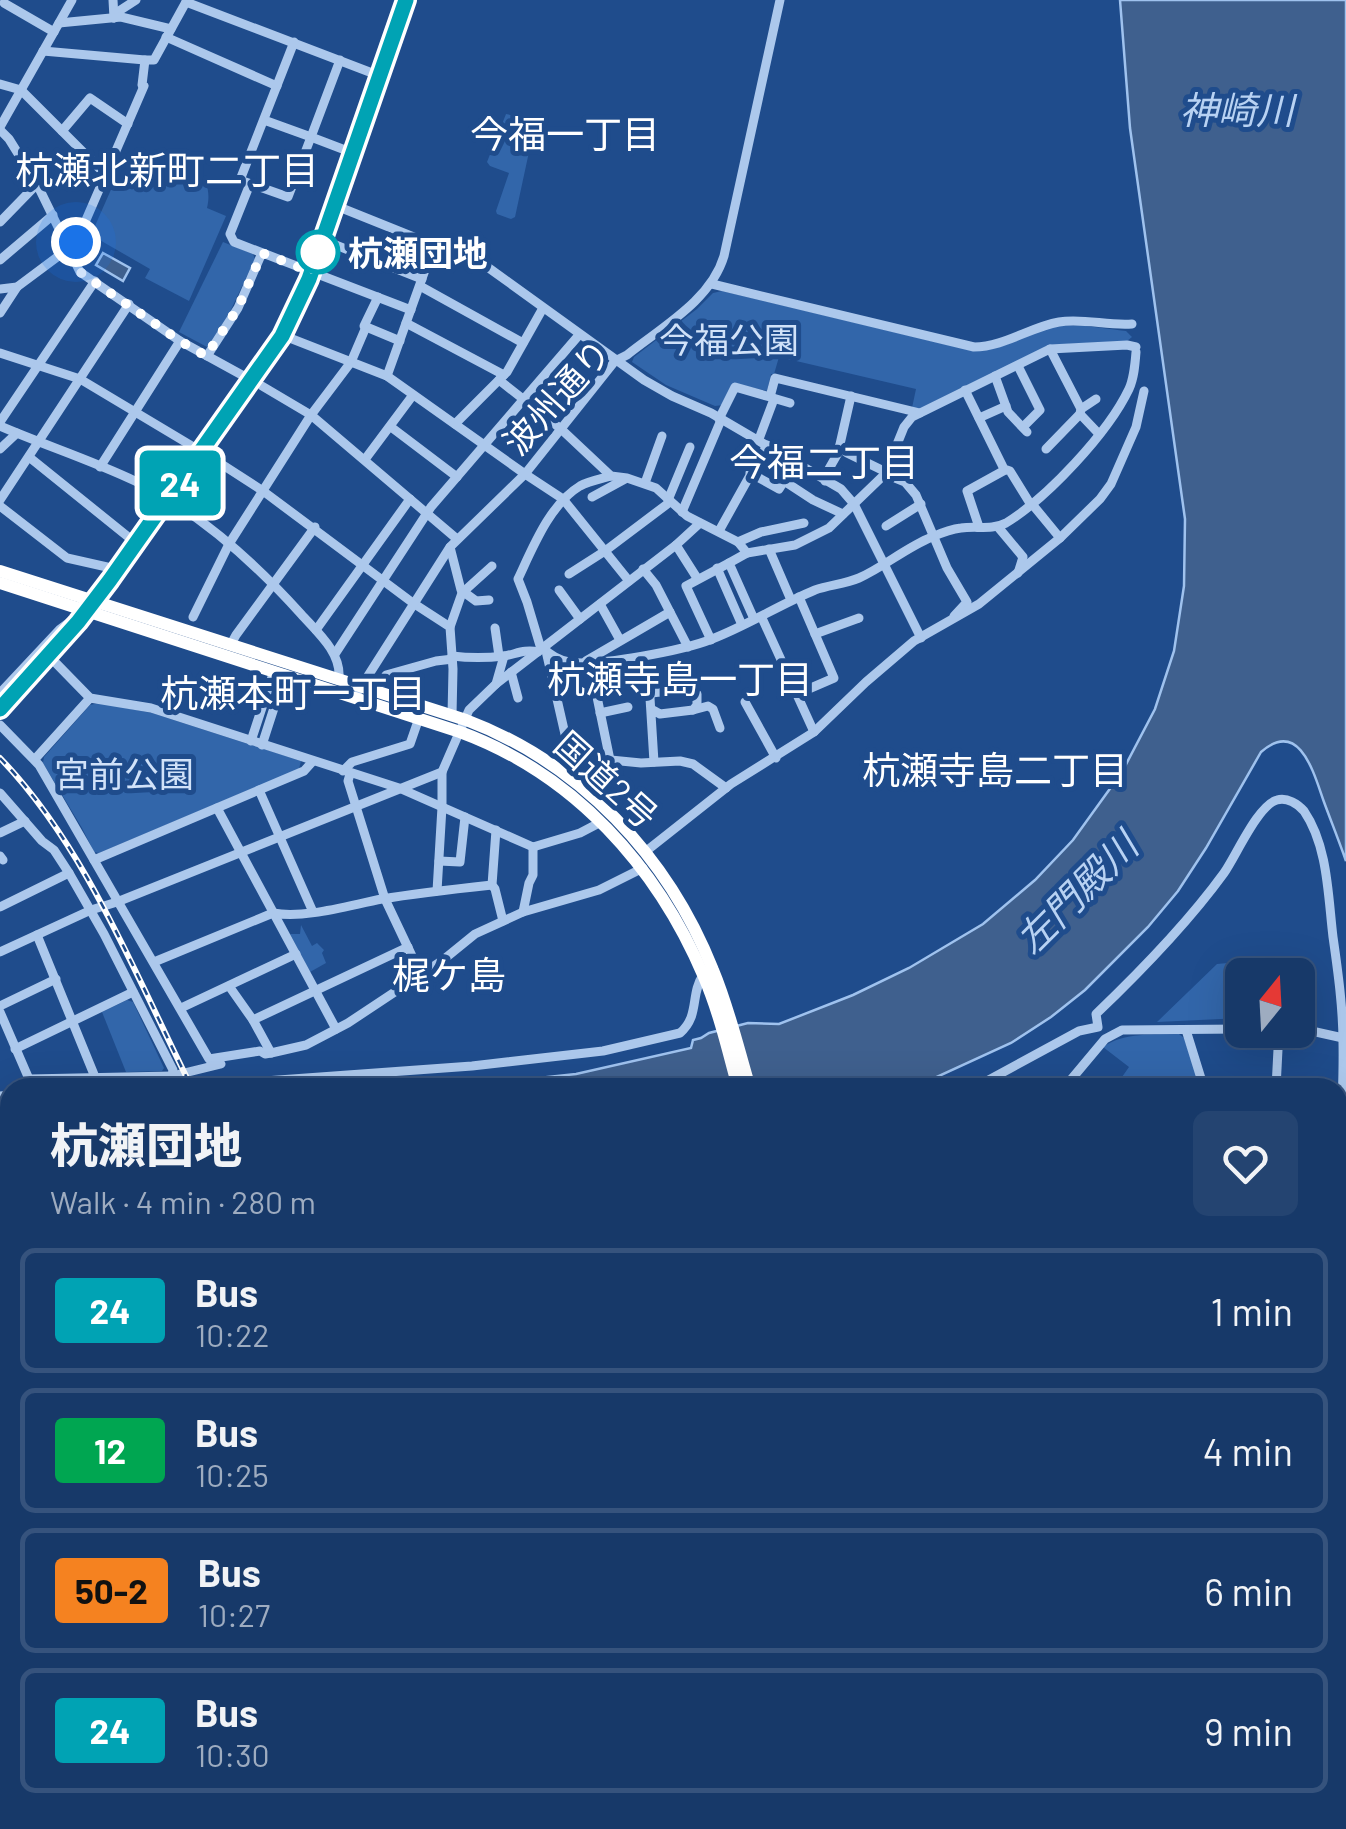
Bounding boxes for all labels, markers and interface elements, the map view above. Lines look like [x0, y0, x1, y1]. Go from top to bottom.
water label: 神崎川 [1180, 86, 1298, 132]
district label: 今福一丁目 [470, 110, 660, 156]
district label: 杭瀬北新町二丁目 [15, 146, 319, 192]
your location [51, 217, 101, 267]
marker: 杭瀬団地 [297, 231, 339, 273]
place label: 杭瀬団地 [348, 231, 488, 273]
park label: 今福公園 [659, 318, 799, 360]
street label: 波州通り [494, 330, 618, 462]
district label: 今福二丁目 [729, 438, 919, 484]
line badge: 24 [135, 450, 225, 516]
text: 24 [160, 462, 200, 504]
district label: 杭瀬寺島一丁目 [547, 655, 813, 701]
district label: 杭瀬本町一丁目 [160, 669, 426, 715]
street label: 国道2号 [547, 722, 667, 836]
district label: 杭瀬寺島二丁目 [862, 746, 1128, 792]
park label: 宮前公園 [54, 752, 194, 794]
water label: 左門殿川 [1006, 819, 1149, 962]
district label: 梶ケ島 [392, 951, 506, 997]
north arrow [1225, 958, 1315, 1048]
map controls [1225, 958, 1315, 1048]
button: heart [1193, 1111, 1298, 1216]
text: 杭瀬団地 [50, 1115, 242, 1173]
text: Walk · 4 min · 280 m [50, 1182, 316, 1220]
text: Bus [195, 1269, 258, 1315]
text: 1 min [1211, 1288, 1293, 1334]
text: 24 [90, 1289, 130, 1331]
text: 10:22 [195, 1315, 269, 1353]
text: Bus [195, 1409, 258, 1455]
text: 4 min [1203, 1428, 1293, 1474]
text: 12 [94, 1429, 126, 1471]
text: 10:25 [195, 1455, 269, 1493]
text: Bus [198, 1549, 261, 1595]
text: 6 min [1204, 1568, 1293, 1614]
text: 50-2 [75, 1569, 148, 1611]
text: 10:27 [198, 1595, 270, 1633]
text: Bus [195, 1689, 258, 1735]
text: 9 min [1204, 1708, 1293, 1754]
text: 24 [90, 1709, 130, 1751]
text: 10:30 [195, 1735, 270, 1773]

